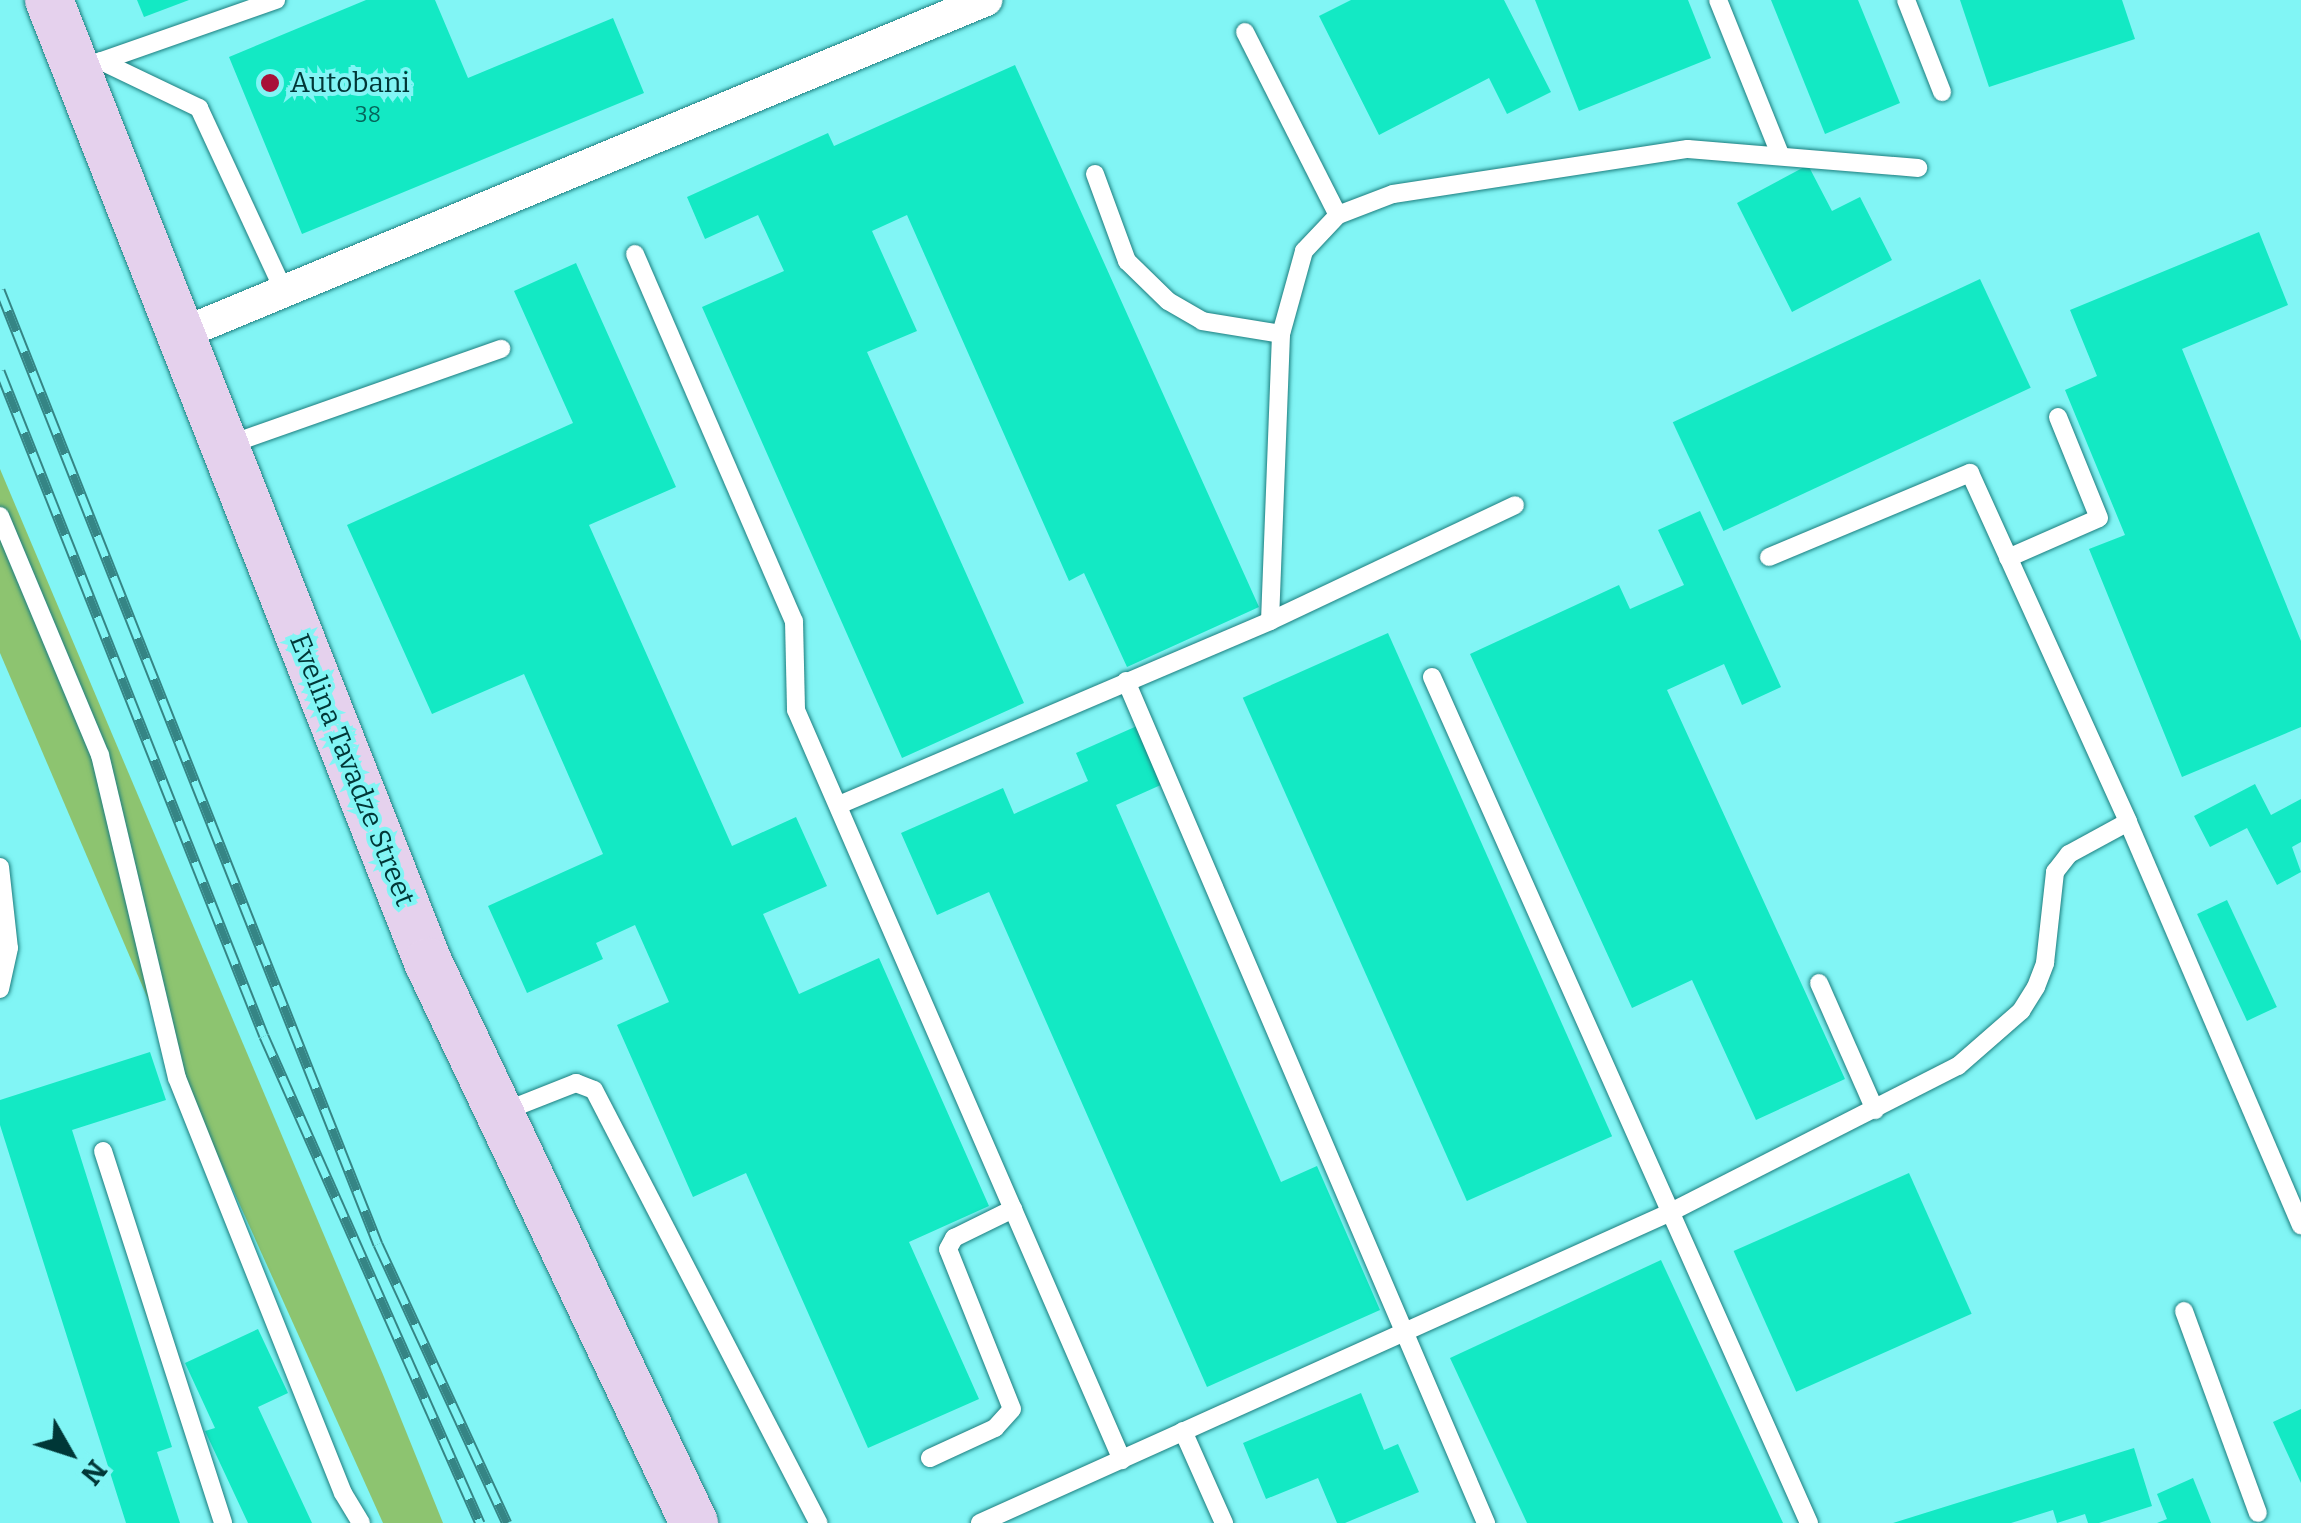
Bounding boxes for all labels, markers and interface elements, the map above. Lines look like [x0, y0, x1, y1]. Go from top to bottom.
place label: Autobani [290, 66, 410, 100]
marker: Autobani [259, 72, 281, 94]
house number: 38 [355, 102, 381, 128]
street label: Evelina Tavadze Street [282, 629, 422, 911]
north arrow [20, 1403, 120, 1503]
text: N [74, 1453, 113, 1491]

